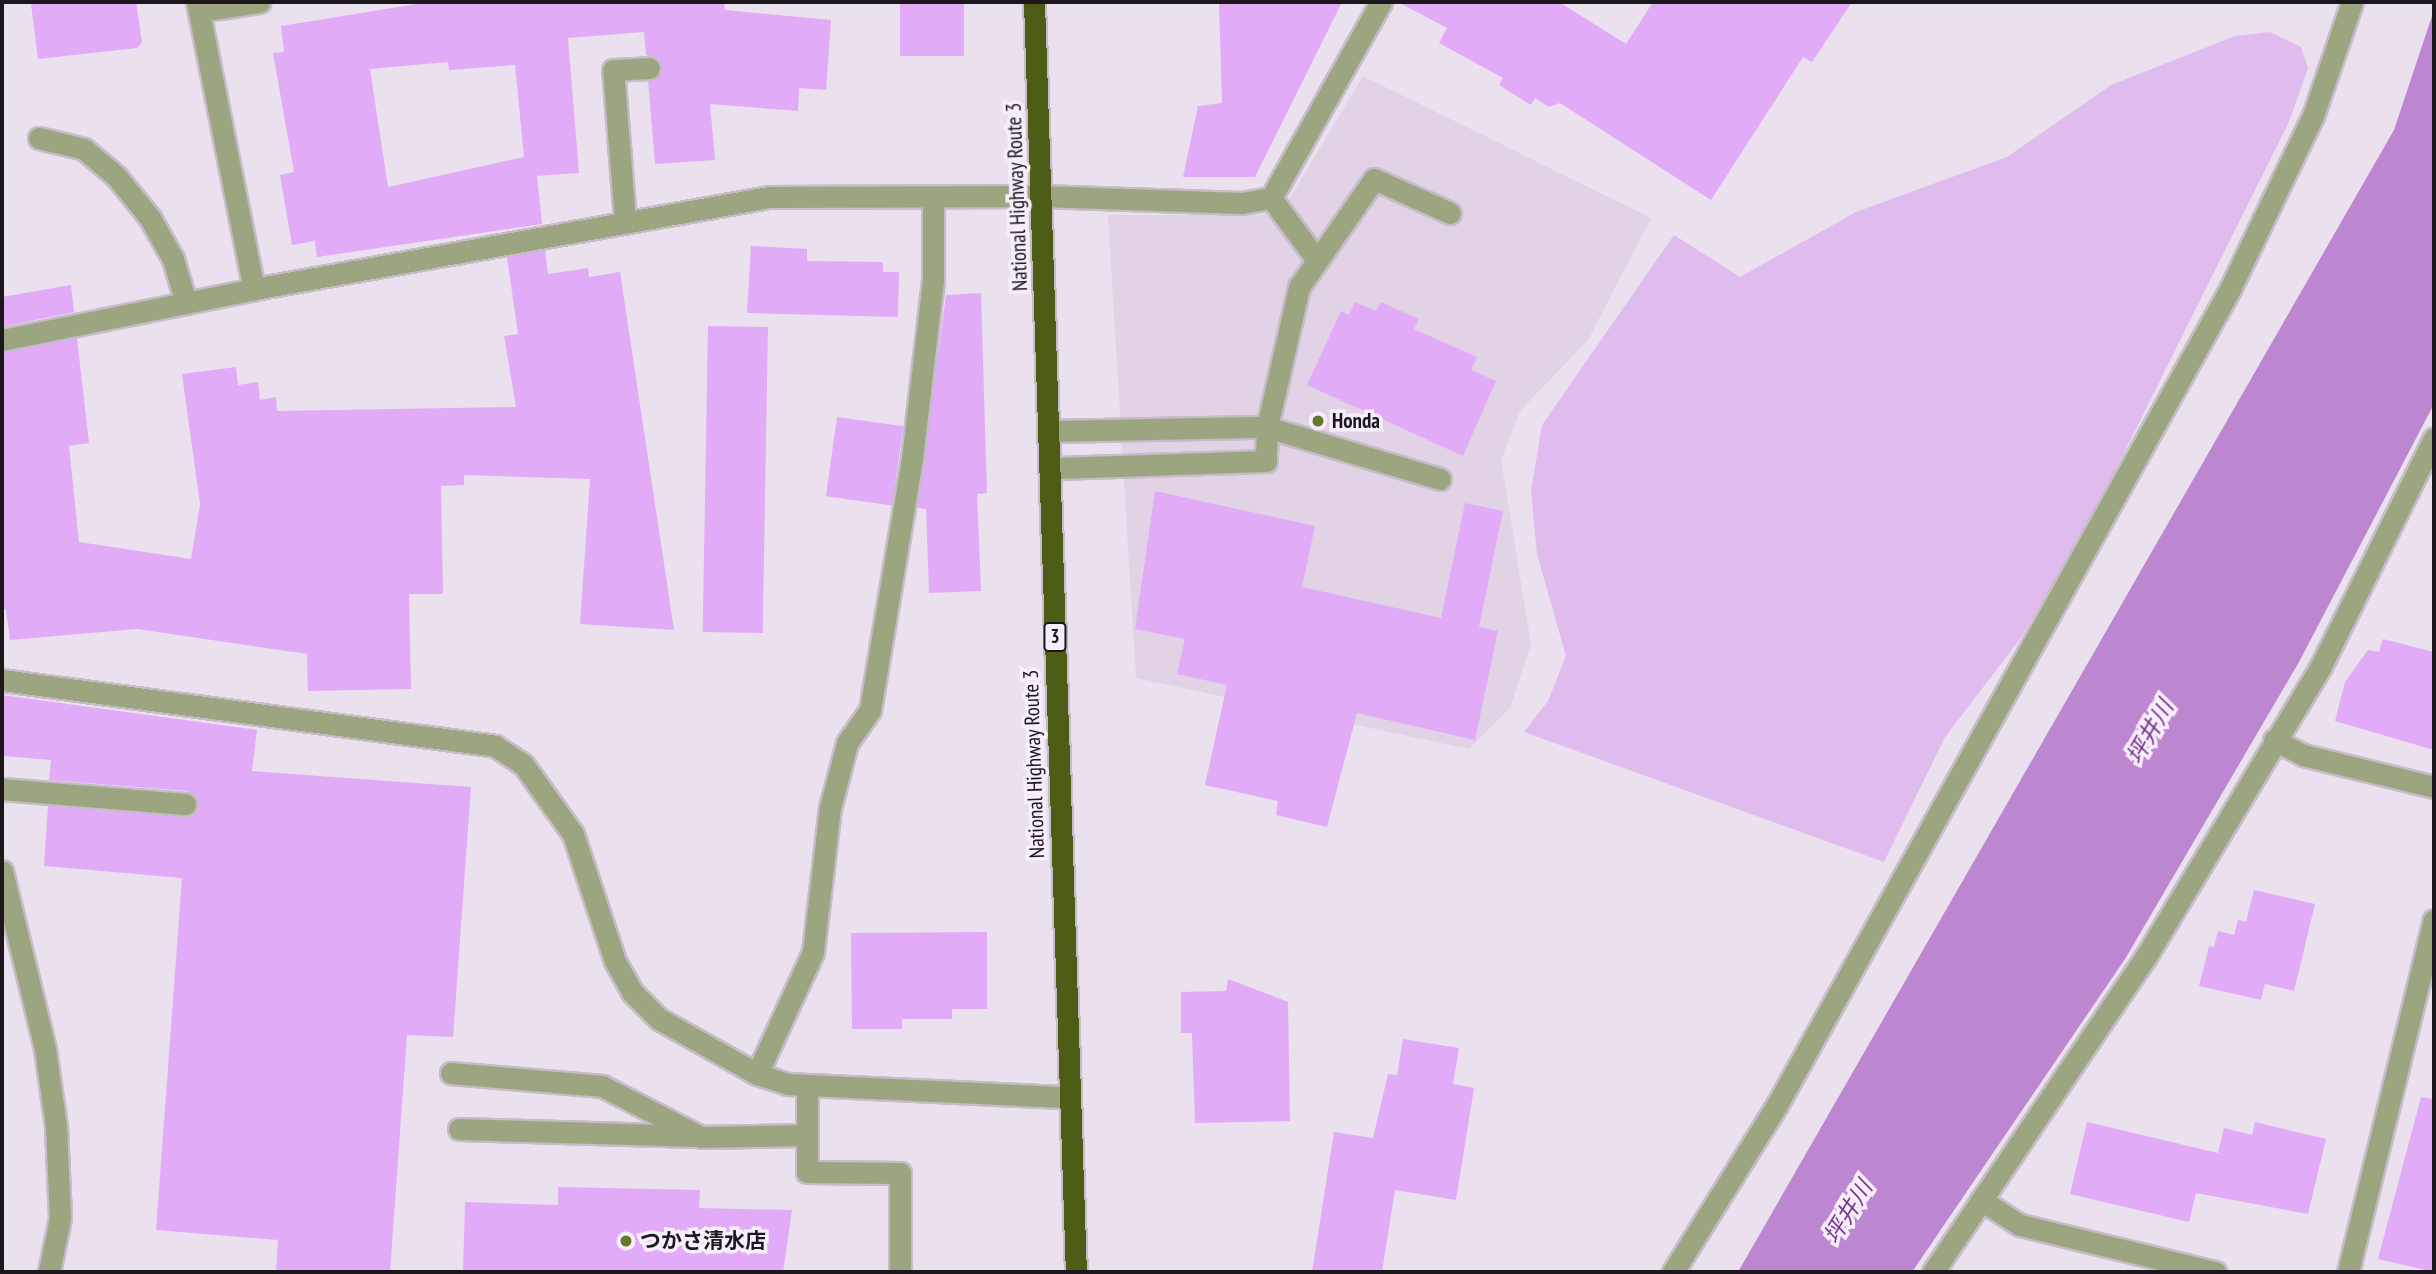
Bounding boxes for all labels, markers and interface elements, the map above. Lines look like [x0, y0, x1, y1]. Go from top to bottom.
street label: National Highway Route 3 [1001, 102, 1033, 292]
place label: Honda [1332, 408, 1380, 434]
marker: Honda [1310, 413, 1326, 429]
road number: 3 [1043, 622, 1067, 652]
street label: National Highway Route 3 [1018, 669, 1050, 859]
water label: 坪井川 [2121, 695, 2179, 769]
water label: 坪井川 [1818, 1175, 1878, 1249]
place label: つかさ清水店 [640, 1228, 766, 1254]
marker: つかさ清水店 [618, 1233, 634, 1249]

